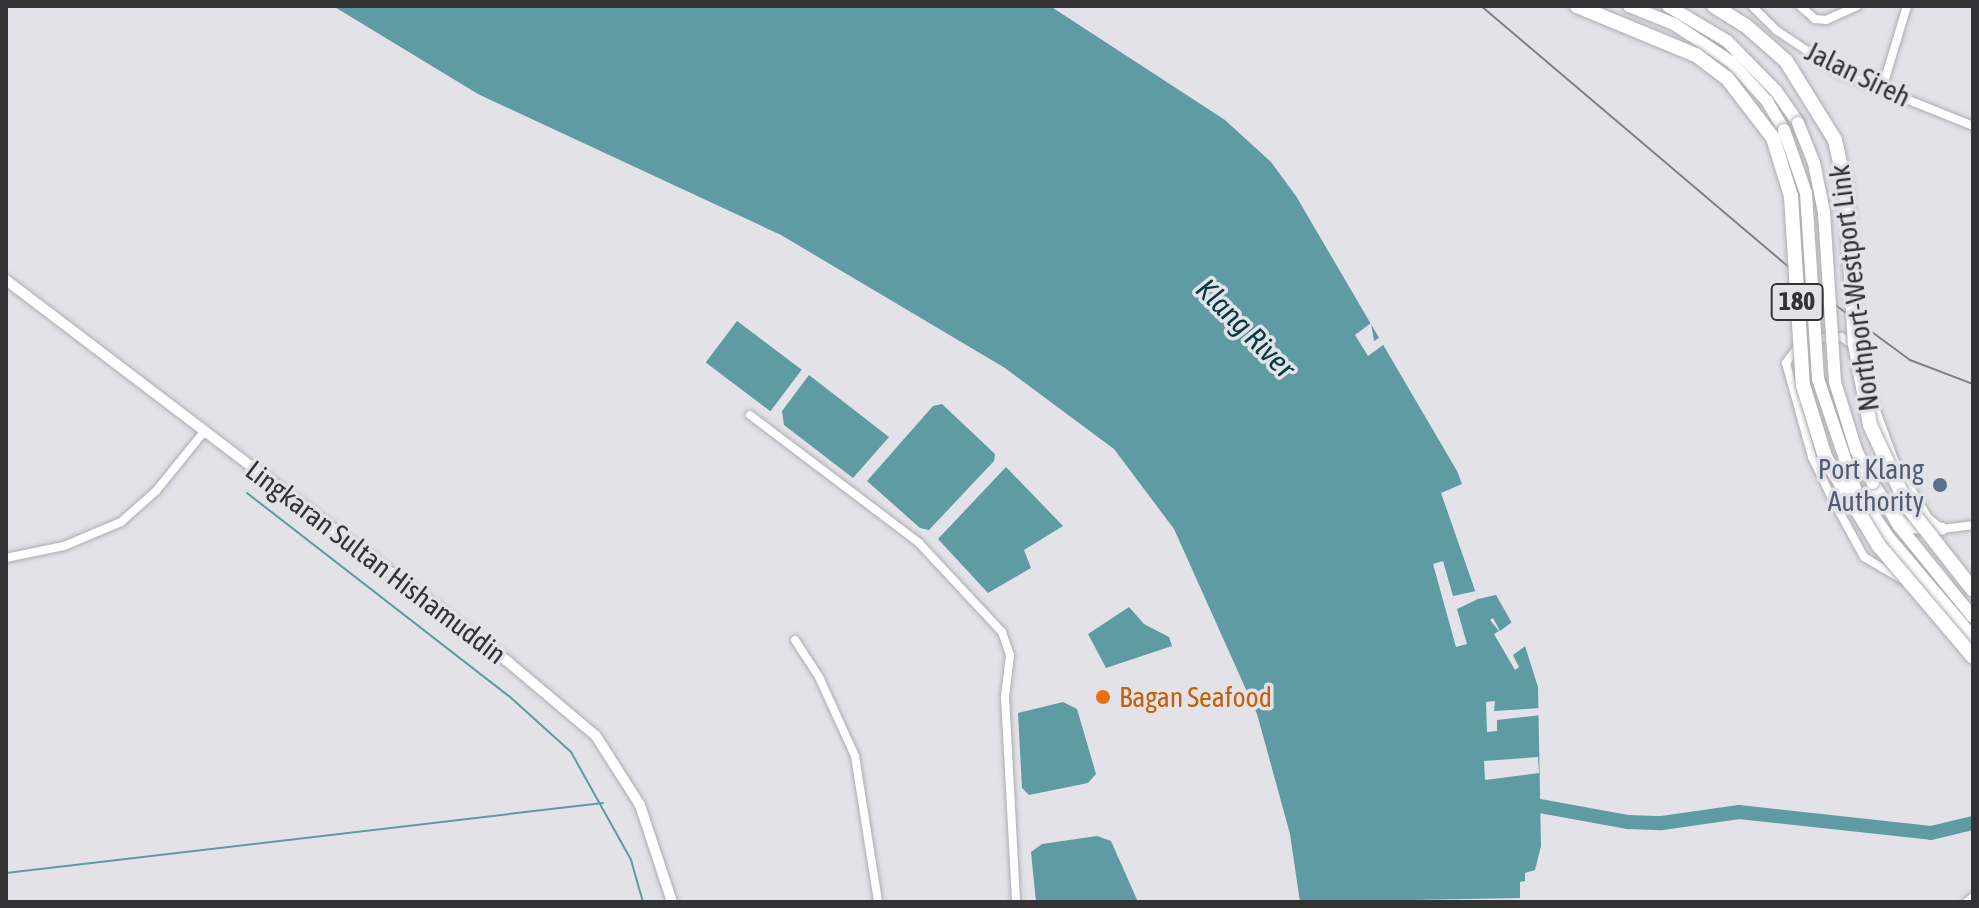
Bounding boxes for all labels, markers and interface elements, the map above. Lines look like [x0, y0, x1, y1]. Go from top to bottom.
street label: Jalan Sireh [1800, 34, 1916, 114]
street label: Northport-Westport Link [1822, 163, 1886, 413]
water label: Klang River [1189, 271, 1303, 385]
road number: 180 [1769, 280, 1825, 324]
place label: Port Klang Authority [1818, 452, 1924, 518]
street label: Lingkaran Sultan Hishamuddin [239, 453, 513, 671]
marker: Port Klang Authority [1931, 476, 1949, 494]
place label: Bagan Seafood [1119, 680, 1272, 714]
marker: Bagan Seafood [1094, 688, 1112, 706]

